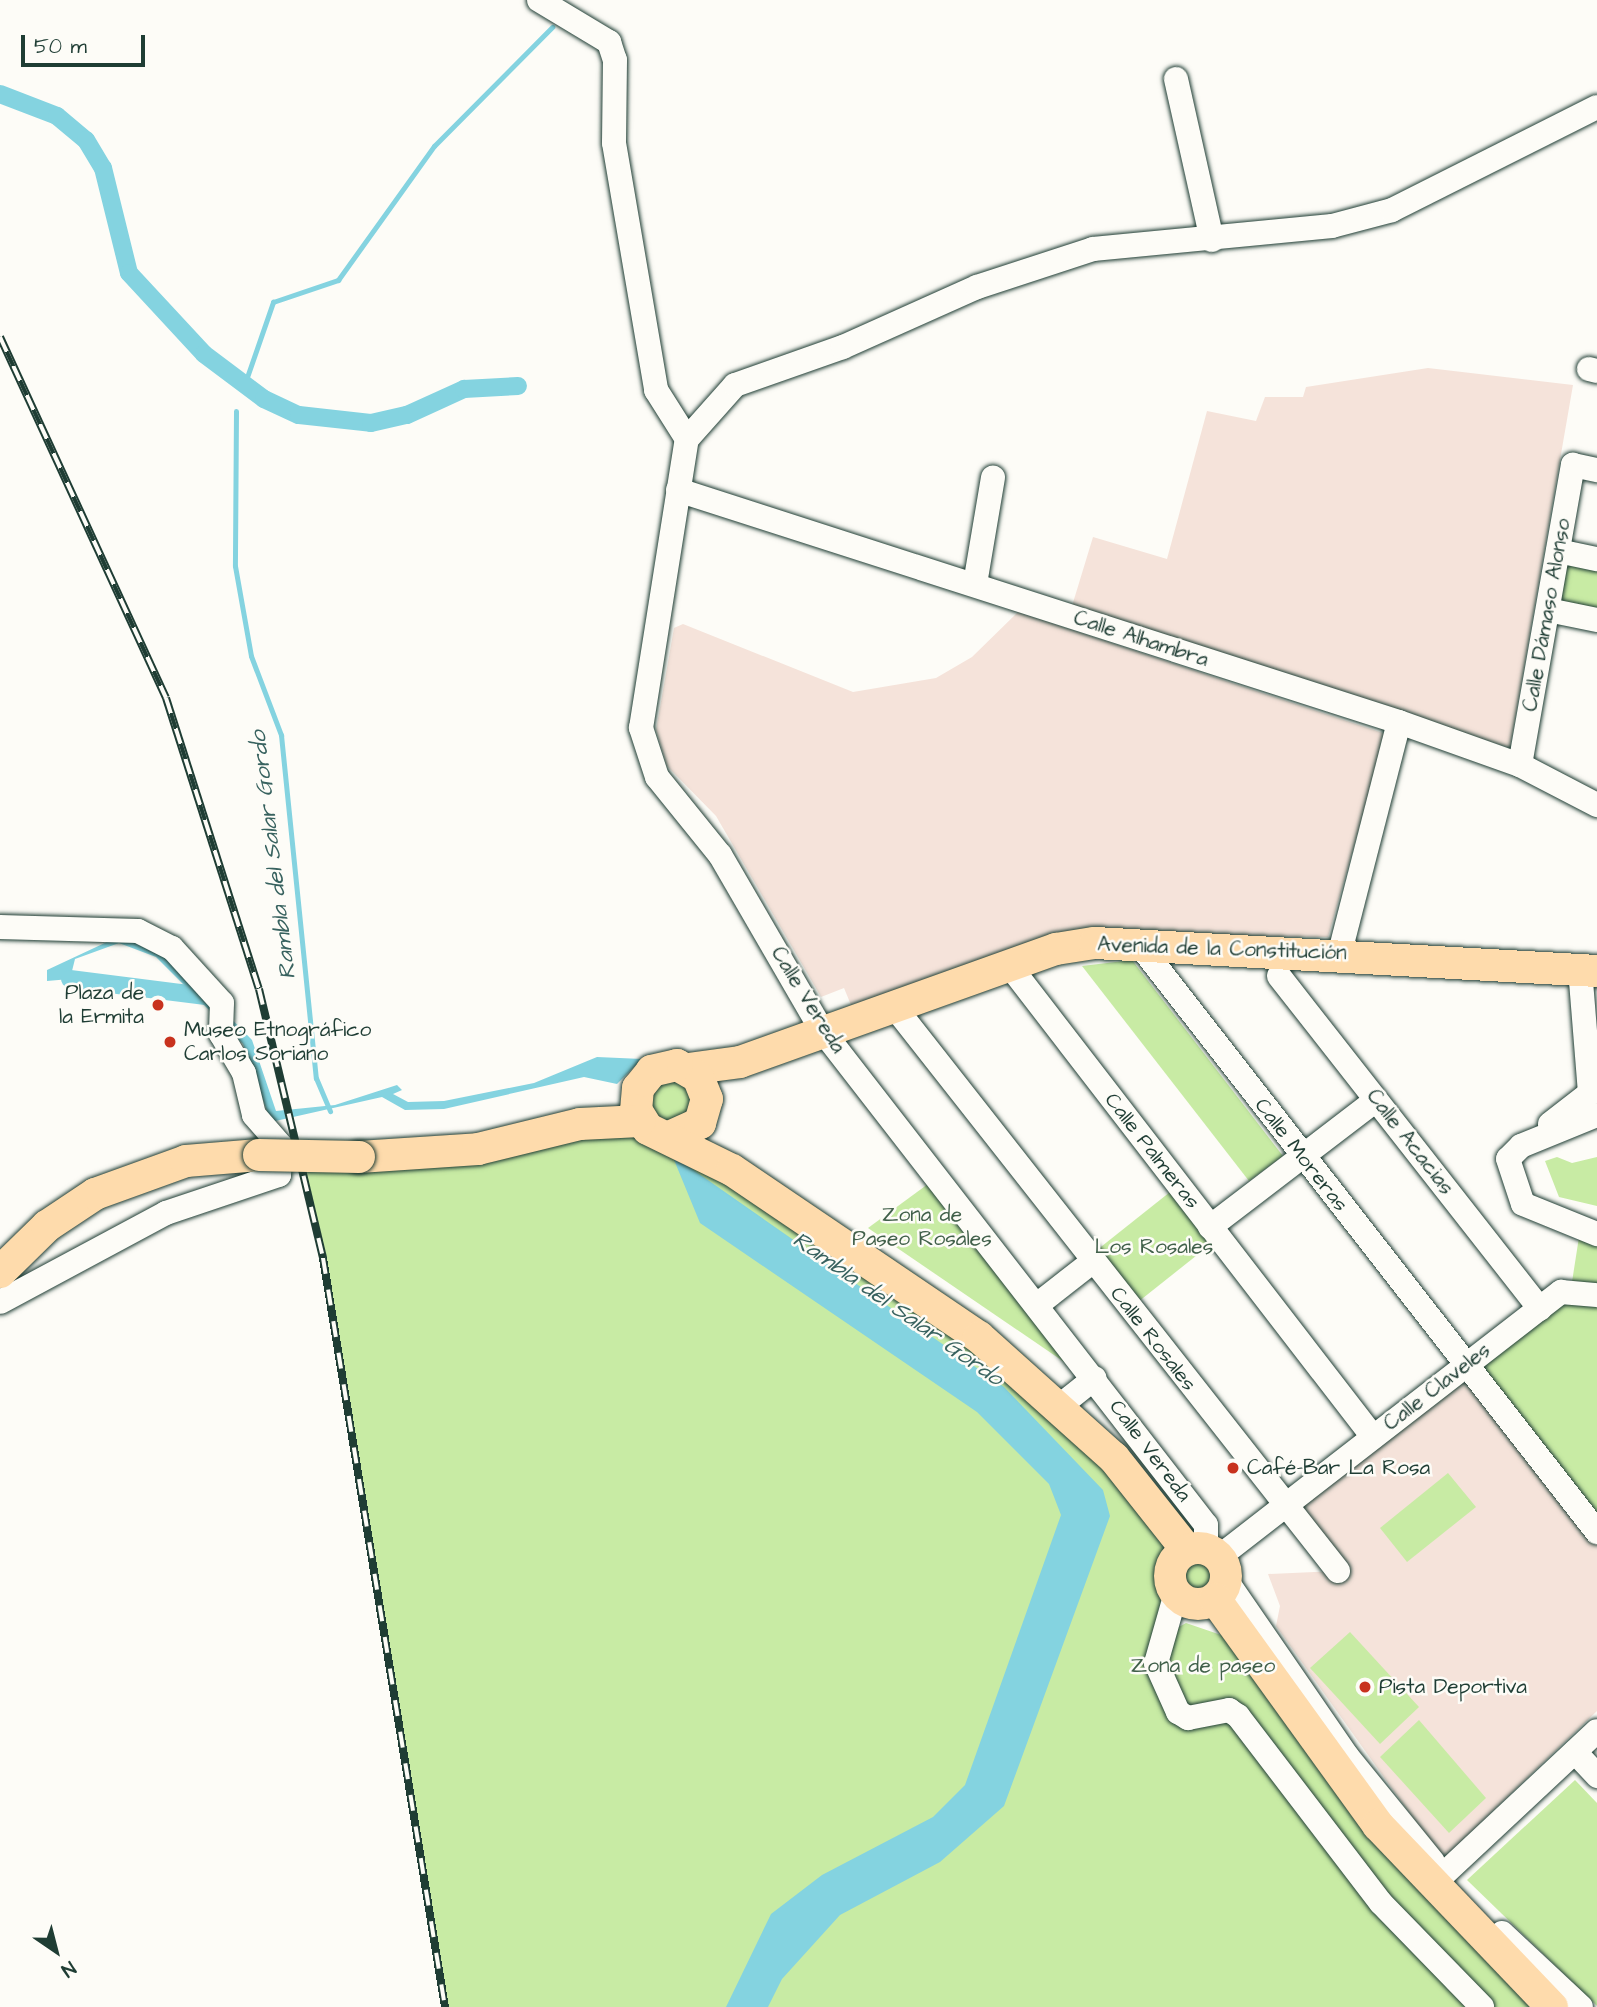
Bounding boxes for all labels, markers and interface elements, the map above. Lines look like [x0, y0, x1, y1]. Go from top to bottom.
scale bar [24, 21, 149, 65]
text: 50 m [34, 32, 87, 61]
street label: Calle Dámaso Alonso [1518, 517, 1576, 713]
street label: Calle Alhambra [1070, 605, 1212, 673]
water label: Rambla del Salar Gordo [244, 729, 302, 981]
street label: Avenida de la Constitución [1097, 932, 1347, 966]
street label: Calle Vereda [765, 942, 851, 1058]
place label: Plaza de la Ermita [59, 980, 144, 1030]
marker: Plaza de la Ermita [150, 997, 166, 1013]
place label: Museo Etnográfico Carlos Soriano [184, 1017, 371, 1067]
marker: Museo Etnográfico Carlos Soriano [162, 1034, 178, 1050]
street label: Calle Acacias [1361, 1084, 1459, 1200]
street label: Calle Palmeras [1099, 1088, 1205, 1214]
street label: Calle Moreras [1249, 1093, 1353, 1217]
park label: Zona de Paseo Rosales [852, 1202, 992, 1252]
water label: Rambla del Salar Gordo [787, 1226, 1009, 1392]
park label: Los Rosales [1095, 1234, 1213, 1260]
street label: Calle Rosales [1105, 1282, 1201, 1396]
street label: Calle Claveles [1379, 1338, 1495, 1436]
street label: Calle Vereda [1104, 1395, 1196, 1507]
place label: Café-Bar La Rosa [1247, 1455, 1430, 1481]
marker: Café-Bar La Rosa [1225, 1460, 1241, 1476]
park label: Zona de paseo [1131, 1653, 1275, 1679]
place label: Pista Deportiva [1379, 1674, 1527, 1700]
marker: Pista Deportiva [1357, 1679, 1373, 1695]
north arrow [21, 1916, 91, 1986]
text: N [56, 1954, 81, 1983]

